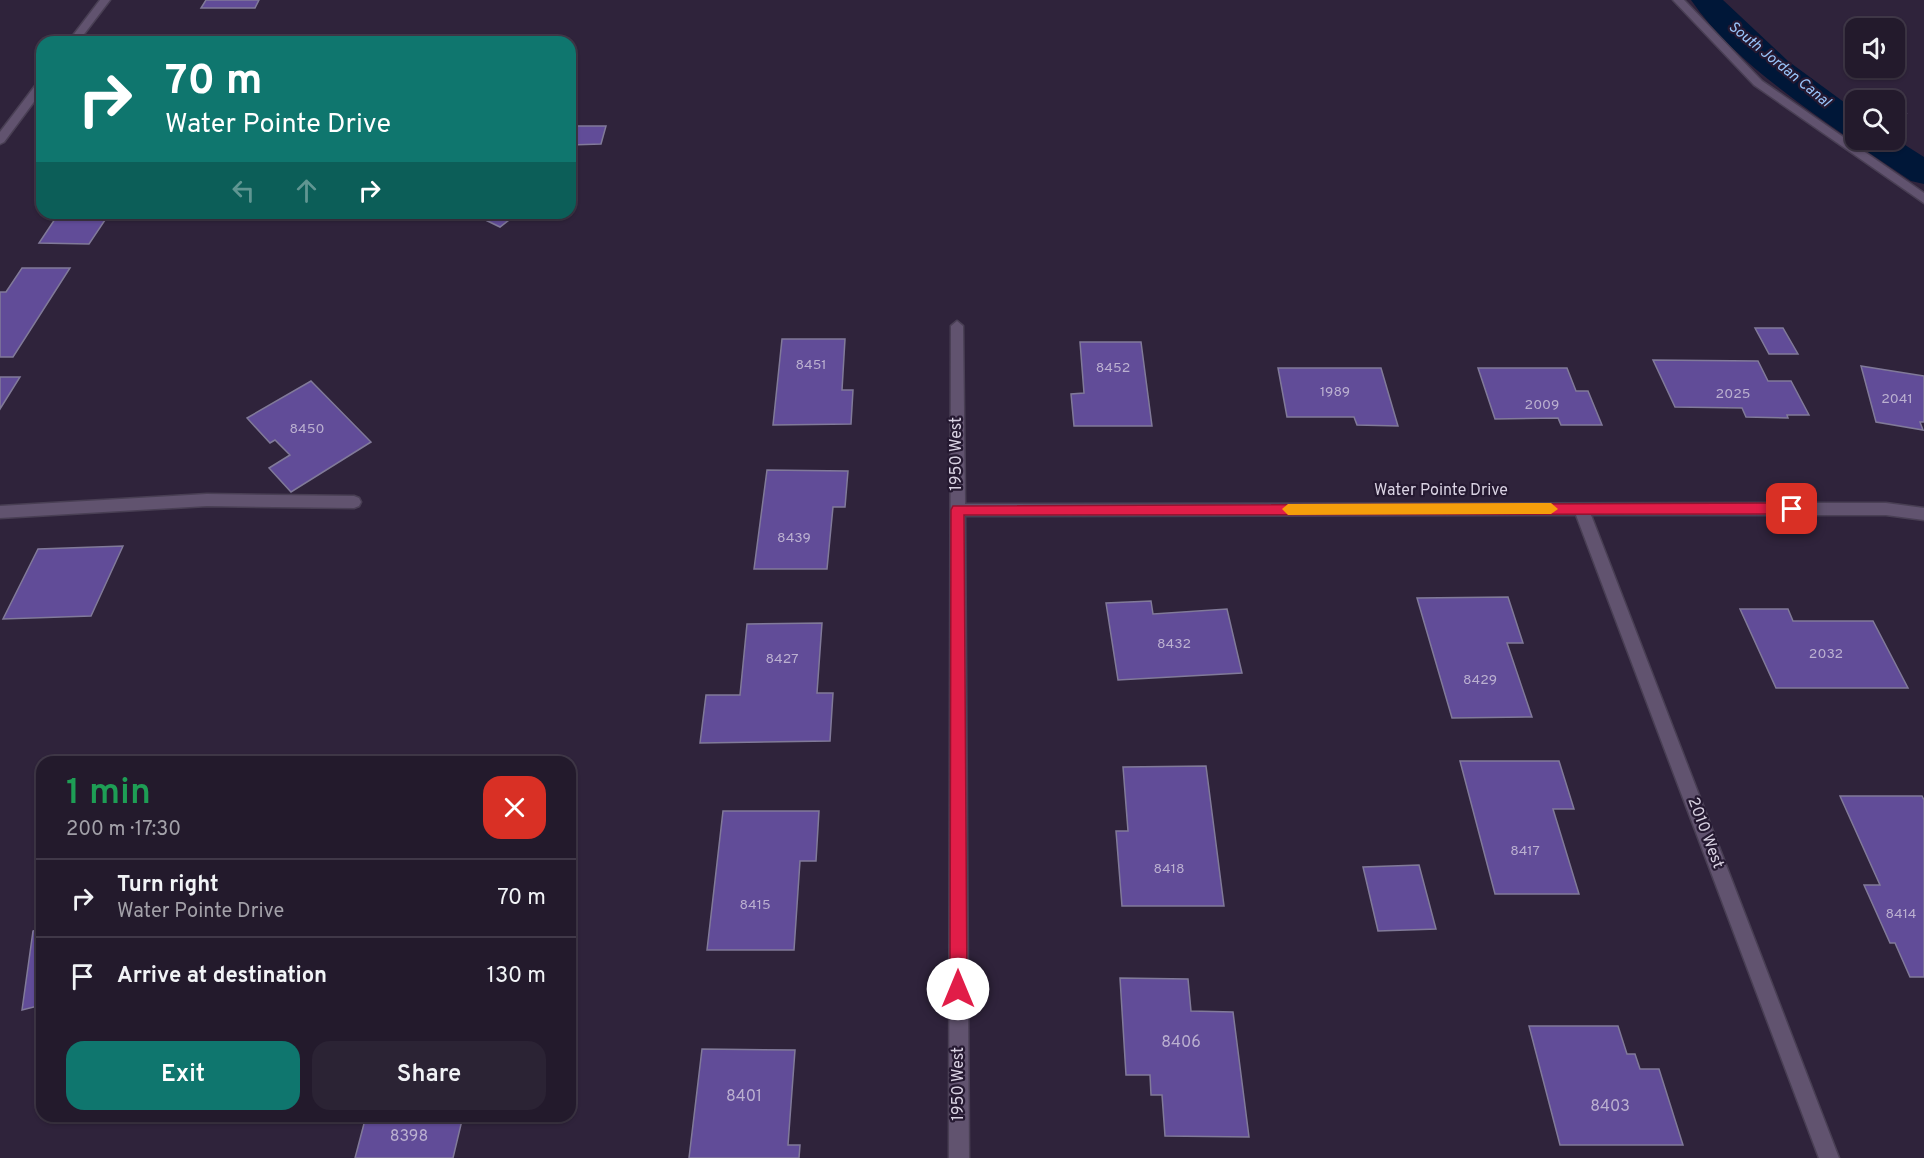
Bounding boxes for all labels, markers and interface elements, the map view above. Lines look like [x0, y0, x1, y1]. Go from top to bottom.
water label: South Jordan Canal [1724, 18, 1835, 113]
map controls [1845, 18, 1905, 150]
button: sound [1845, 18, 1905, 78]
text: 70 m [165, 56, 263, 109]
icon: right [66, 60, 144, 138]
button: search [1845, 90, 1905, 150]
text: Water Pointe Drive [165, 108, 391, 142]
icon: left [227, 174, 260, 207]
icon: ahead [290, 174, 323, 207]
icon: right [353, 174, 386, 207]
house number: 8451 [795, 357, 827, 374]
house number: 8452 [1096, 360, 1130, 377]
house number: 1989 [1320, 384, 1350, 401]
house number: 2025 [1716, 386, 1750, 403]
house number: 2041 [1881, 391, 1913, 408]
house number: 2009 [1525, 397, 1559, 414]
street label: 1950 West [947, 417, 967, 491]
house number: 8450 [290, 421, 324, 438]
street label: Water Pointe Drive [1374, 481, 1508, 501]
pin [1766, 483, 1817, 534]
icon: arrive [1775, 492, 1808, 525]
house number: 8439 [777, 530, 811, 547]
house number: 8432 [1157, 636, 1191, 653]
house number: 2032 [1809, 646, 1843, 663]
house number: 8427 [766, 651, 798, 668]
house number: 8429 [1463, 672, 1497, 689]
text: 1 min [66, 771, 151, 817]
button: close [483, 776, 546, 839]
street label: 2010 West [1682, 795, 1728, 871]
text: 200 m · 17:30 [66, 817, 181, 843]
house number: 8417 [1510, 843, 1540, 860]
house number: 8418 [1153, 861, 1185, 878]
text: Turn right [117, 872, 219, 899]
icon: right [66, 882, 99, 915]
text: 70 m [497, 885, 546, 912]
house number: 8415 [739, 897, 771, 914]
text: Water Pointe Drive [117, 899, 284, 925]
house number: 8414 [1886, 906, 1916, 923]
position arrow [926, 957, 990, 1021]
icon: arrive [66, 960, 99, 993]
text: Arrive at destination [117, 963, 327, 990]
text: 130 m [487, 963, 546, 990]
house number: 8406 [1161, 1033, 1201, 1053]
button: Exit [66, 1041, 300, 1110]
button: Share [312, 1041, 546, 1110]
street label: 1950 West [949, 1047, 969, 1121]
house number: 8401 [726, 1087, 762, 1107]
house number: 8403 [1590, 1097, 1630, 1117]
house number: 8398 [390, 1127, 428, 1147]

